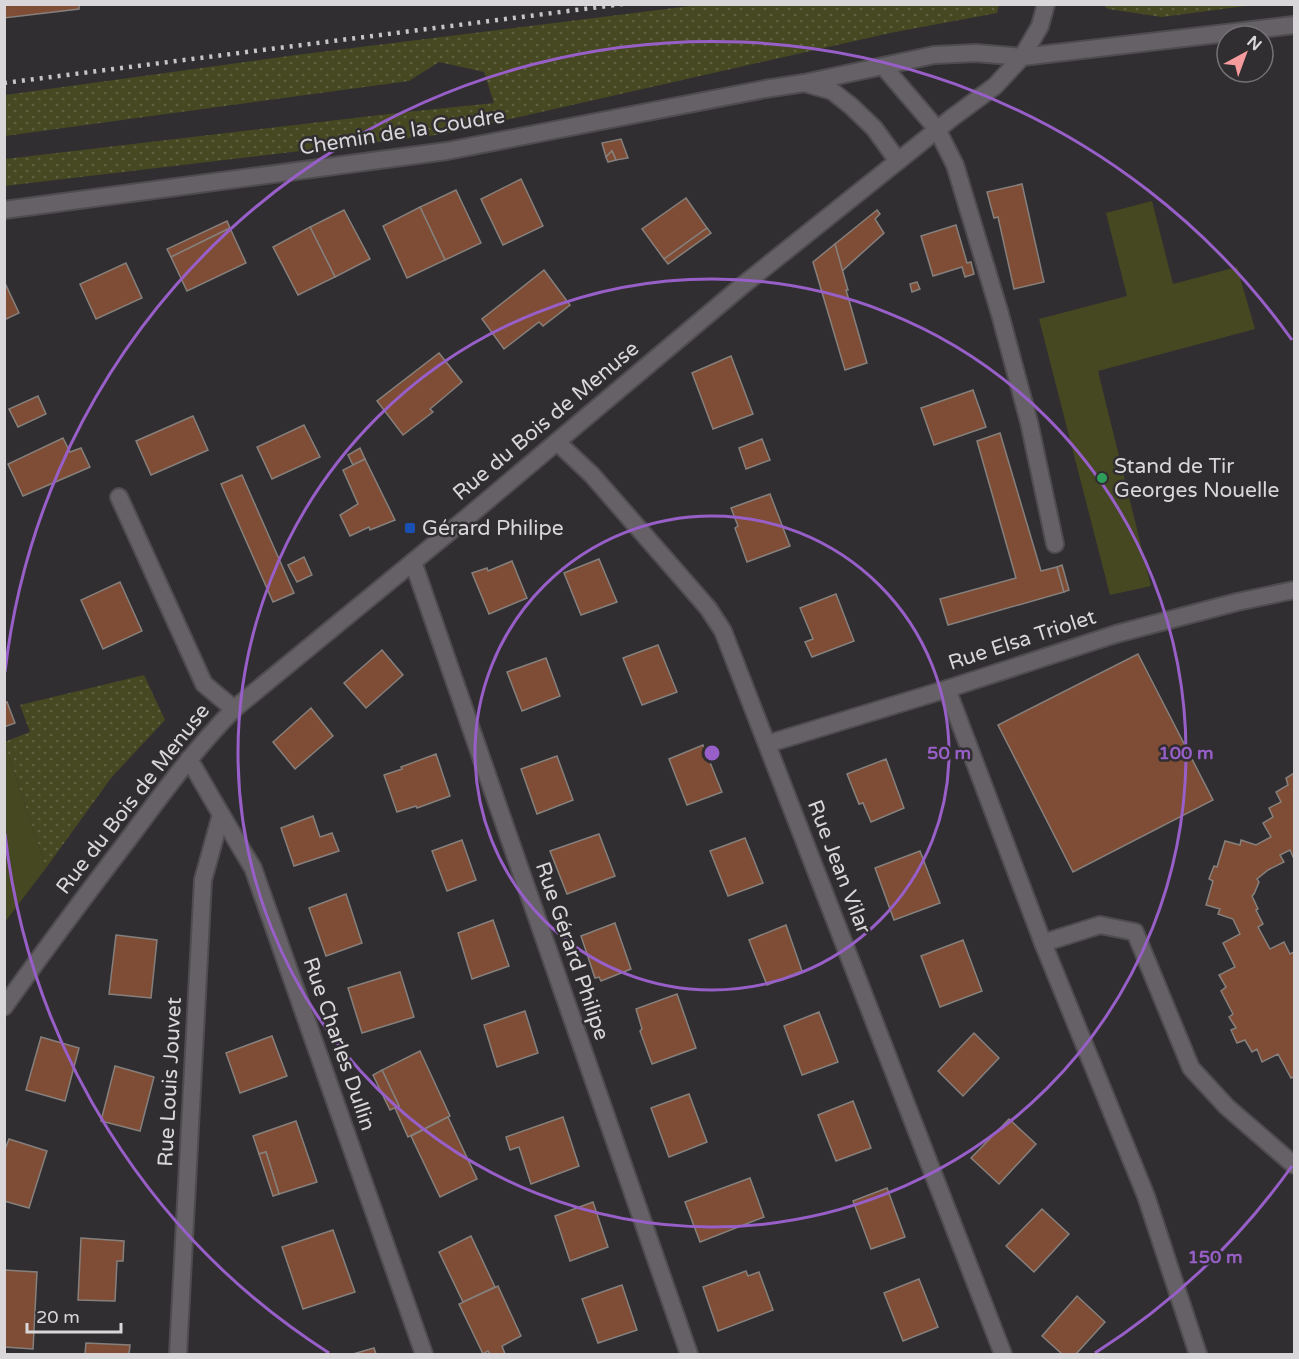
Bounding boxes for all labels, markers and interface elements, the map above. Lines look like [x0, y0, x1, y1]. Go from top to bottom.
north arrow [1215, 24, 1275, 84]
text: N [1243, 32, 1266, 55]
street label: Chemin de la Coudre [297, 103, 507, 161]
street label: Rue du Bois de Menuse [448, 336, 644, 506]
place label: Stand de Tir Georges Nouelle [1114, 454, 1279, 503]
marker: Stand de Tir Georges Nouelle [1095, 471, 1109, 485]
place label: Gérard Philipe [422, 516, 564, 541]
marker: Gérard Philipe [403, 521, 417, 535]
street label: Rue Elsa Triolet [945, 604, 1099, 676]
street label: Rue du Bois de Menuse [51, 699, 215, 899]
text: 50 m [927, 742, 971, 764]
text: 100 m [1158, 742, 1214, 764]
centre of rings [702, 743, 722, 763]
street label: Rue Jean Vilar [802, 796, 876, 938]
street label: Rue Gérard Philipe [530, 859, 614, 1043]
street label: Rue Charles Dullin [298, 954, 380, 1134]
street label: Rue Louis Jouvet [153, 997, 187, 1167]
text: 150 m [1187, 1246, 1243, 1268]
scale bar [27, 1296, 122, 1334]
text: 20 m [36, 1306, 80, 1328]

